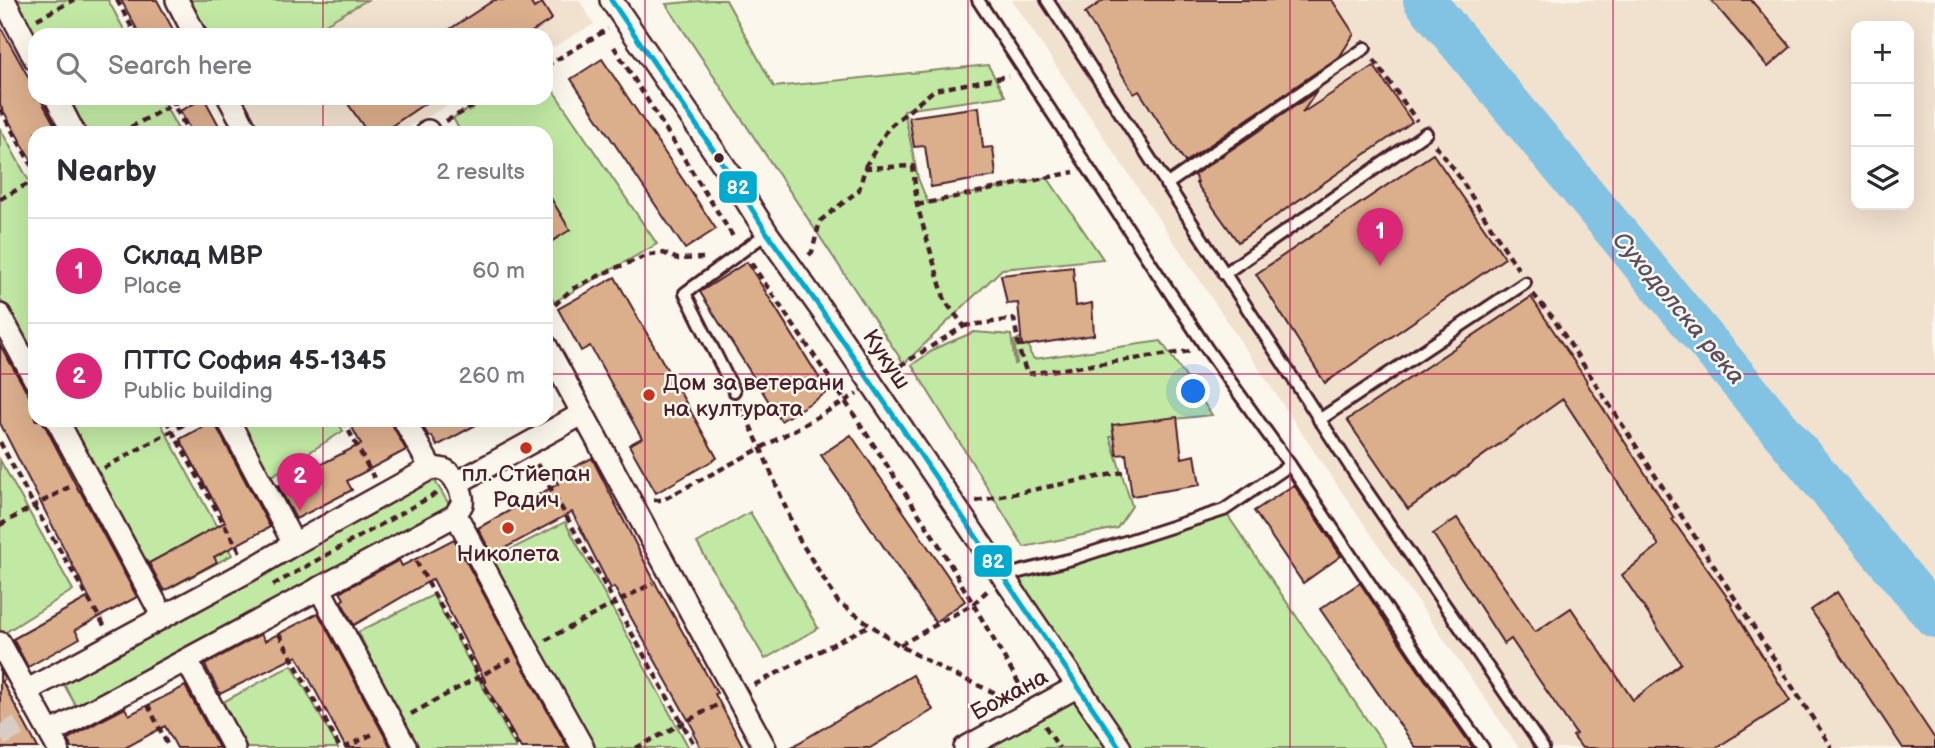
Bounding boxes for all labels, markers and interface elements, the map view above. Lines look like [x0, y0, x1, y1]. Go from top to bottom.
map controls [1851, 21, 1914, 210]
button: + [1851, 21, 1914, 84]
search box [28, 28, 553, 105]
icon: search [52, 48, 90, 86]
text: Search here [108, 51, 252, 82]
button: − [1851, 84, 1914, 147]
button: layers [1851, 147, 1914, 210]
unlabelled marker [712, 151, 726, 165]
text: Nearby [56, 154, 156, 190]
text: 2 results [436, 158, 525, 186]
line badge: 82 [718, 170, 758, 204]
text: 82 [727, 177, 750, 200]
pin: 1 [1357, 208, 1403, 266]
water label: Суходолска река [1606, 226, 1751, 391]
text: Склад МВР [123, 241, 262, 272]
text: 1 [74, 257, 84, 285]
text: 60 m [472, 257, 525, 285]
text: Place [123, 272, 181, 300]
street label: Кукуш [856, 324, 916, 395]
text: ПТТС София 45-1345 [123, 346, 386, 377]
text: 2 [72, 362, 86, 390]
text: 260 m [459, 362, 525, 390]
place label: Дом за ветерани на културата [663, 369, 844, 423]
your location [1176, 374, 1210, 408]
text: Public building [123, 377, 273, 405]
marker: Дом за ветерани на културата [641, 387, 657, 403]
marker: пл. Стйепан Радич [518, 440, 534, 456]
pin: 2 [277, 453, 323, 511]
place label: пл. Стйепан Радич [461, 460, 591, 514]
marker: Николета [500, 520, 516, 536]
place label: Николета [456, 540, 560, 568]
line badge: 82 [973, 544, 1013, 578]
text: 82 [982, 551, 1005, 574]
street label: Божана [966, 663, 1053, 727]

